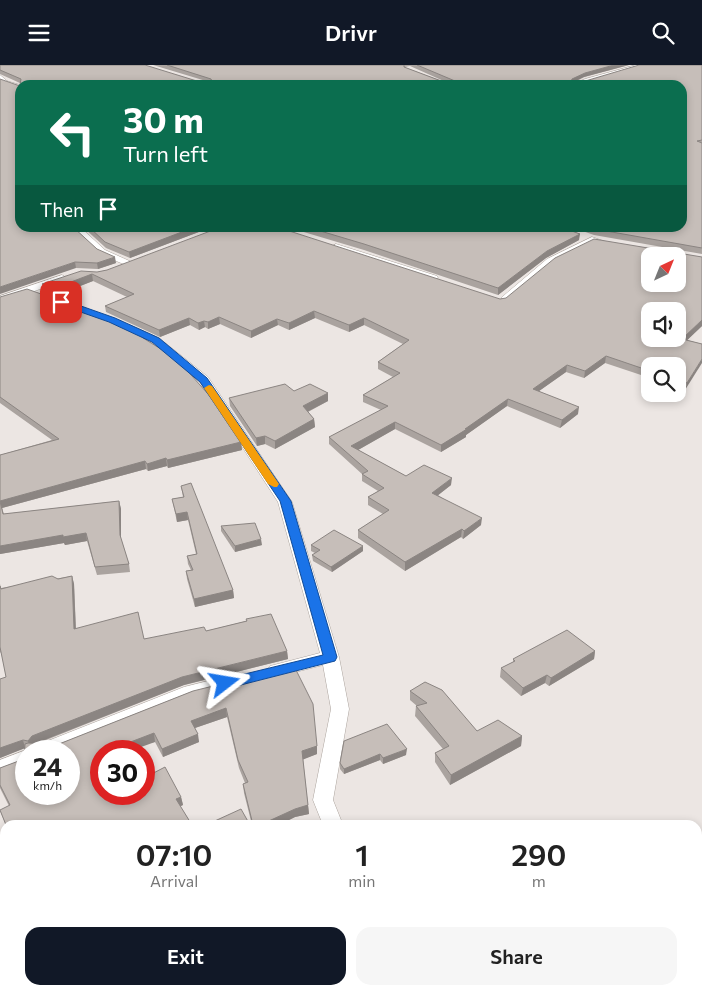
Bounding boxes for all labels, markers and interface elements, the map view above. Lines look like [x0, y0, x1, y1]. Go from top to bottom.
icon: menu [25, 19, 53, 47]
text: Drivr [325, 19, 377, 46]
icon: search [649, 19, 677, 47]
text: 30 m [123, 97, 204, 140]
icon: left [40, 100, 105, 165]
text: Turn left [123, 140, 208, 167]
icon: arrive [94, 195, 122, 223]
text: Then [40, 198, 84, 221]
north arrow [641, 247, 686, 293]
map controls [641, 247, 686, 402]
pin [40, 281, 82, 323]
icon: arrive [47, 288, 75, 316]
button: sound [641, 302, 686, 347]
button: search [641, 357, 686, 402]
position arrow [198, 656, 250, 708]
speed limit sign: 30 [90, 740, 155, 805]
text: 24 [33, 751, 62, 781]
text: km/h [33, 778, 62, 792]
text: 07:10 [136, 835, 212, 872]
text: 1 [355, 835, 369, 872]
text: 290 [511, 835, 566, 872]
text: Arrival [150, 871, 198, 890]
text: min [348, 871, 375, 890]
text: m [532, 871, 546, 890]
button: Exit [25, 927, 346, 985]
button: Share [356, 927, 677, 985]

